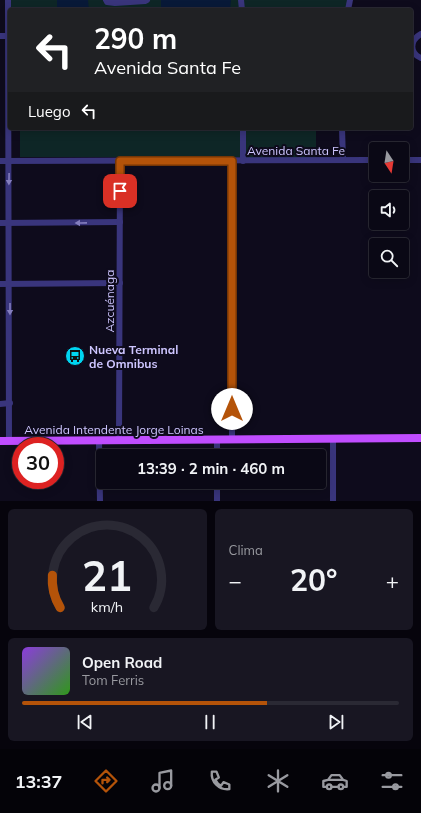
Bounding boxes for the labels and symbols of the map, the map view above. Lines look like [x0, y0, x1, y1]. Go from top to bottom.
north arrow [369, 142, 409, 182]
street label: Avenida Santa Fe [247, 143, 345, 158]
one-way arrow [6, 173, 12, 186]
pin [103, 174, 137, 208]
one-way arrow [75, 219, 87, 226]
street label: Azcuénaga [102, 270, 117, 332]
one-way arrow [7, 303, 13, 316]
place label: Nueva Terminal de Omnibus [89, 342, 178, 371]
bus stop icon: Nueva Terminal de Omnibus [64, 345, 86, 367]
position arrow [211, 388, 253, 430]
street label: Avenida Intendente Jorge Loinas [24, 422, 204, 437]
speed limit sign: 30 [12, 437, 64, 489]

